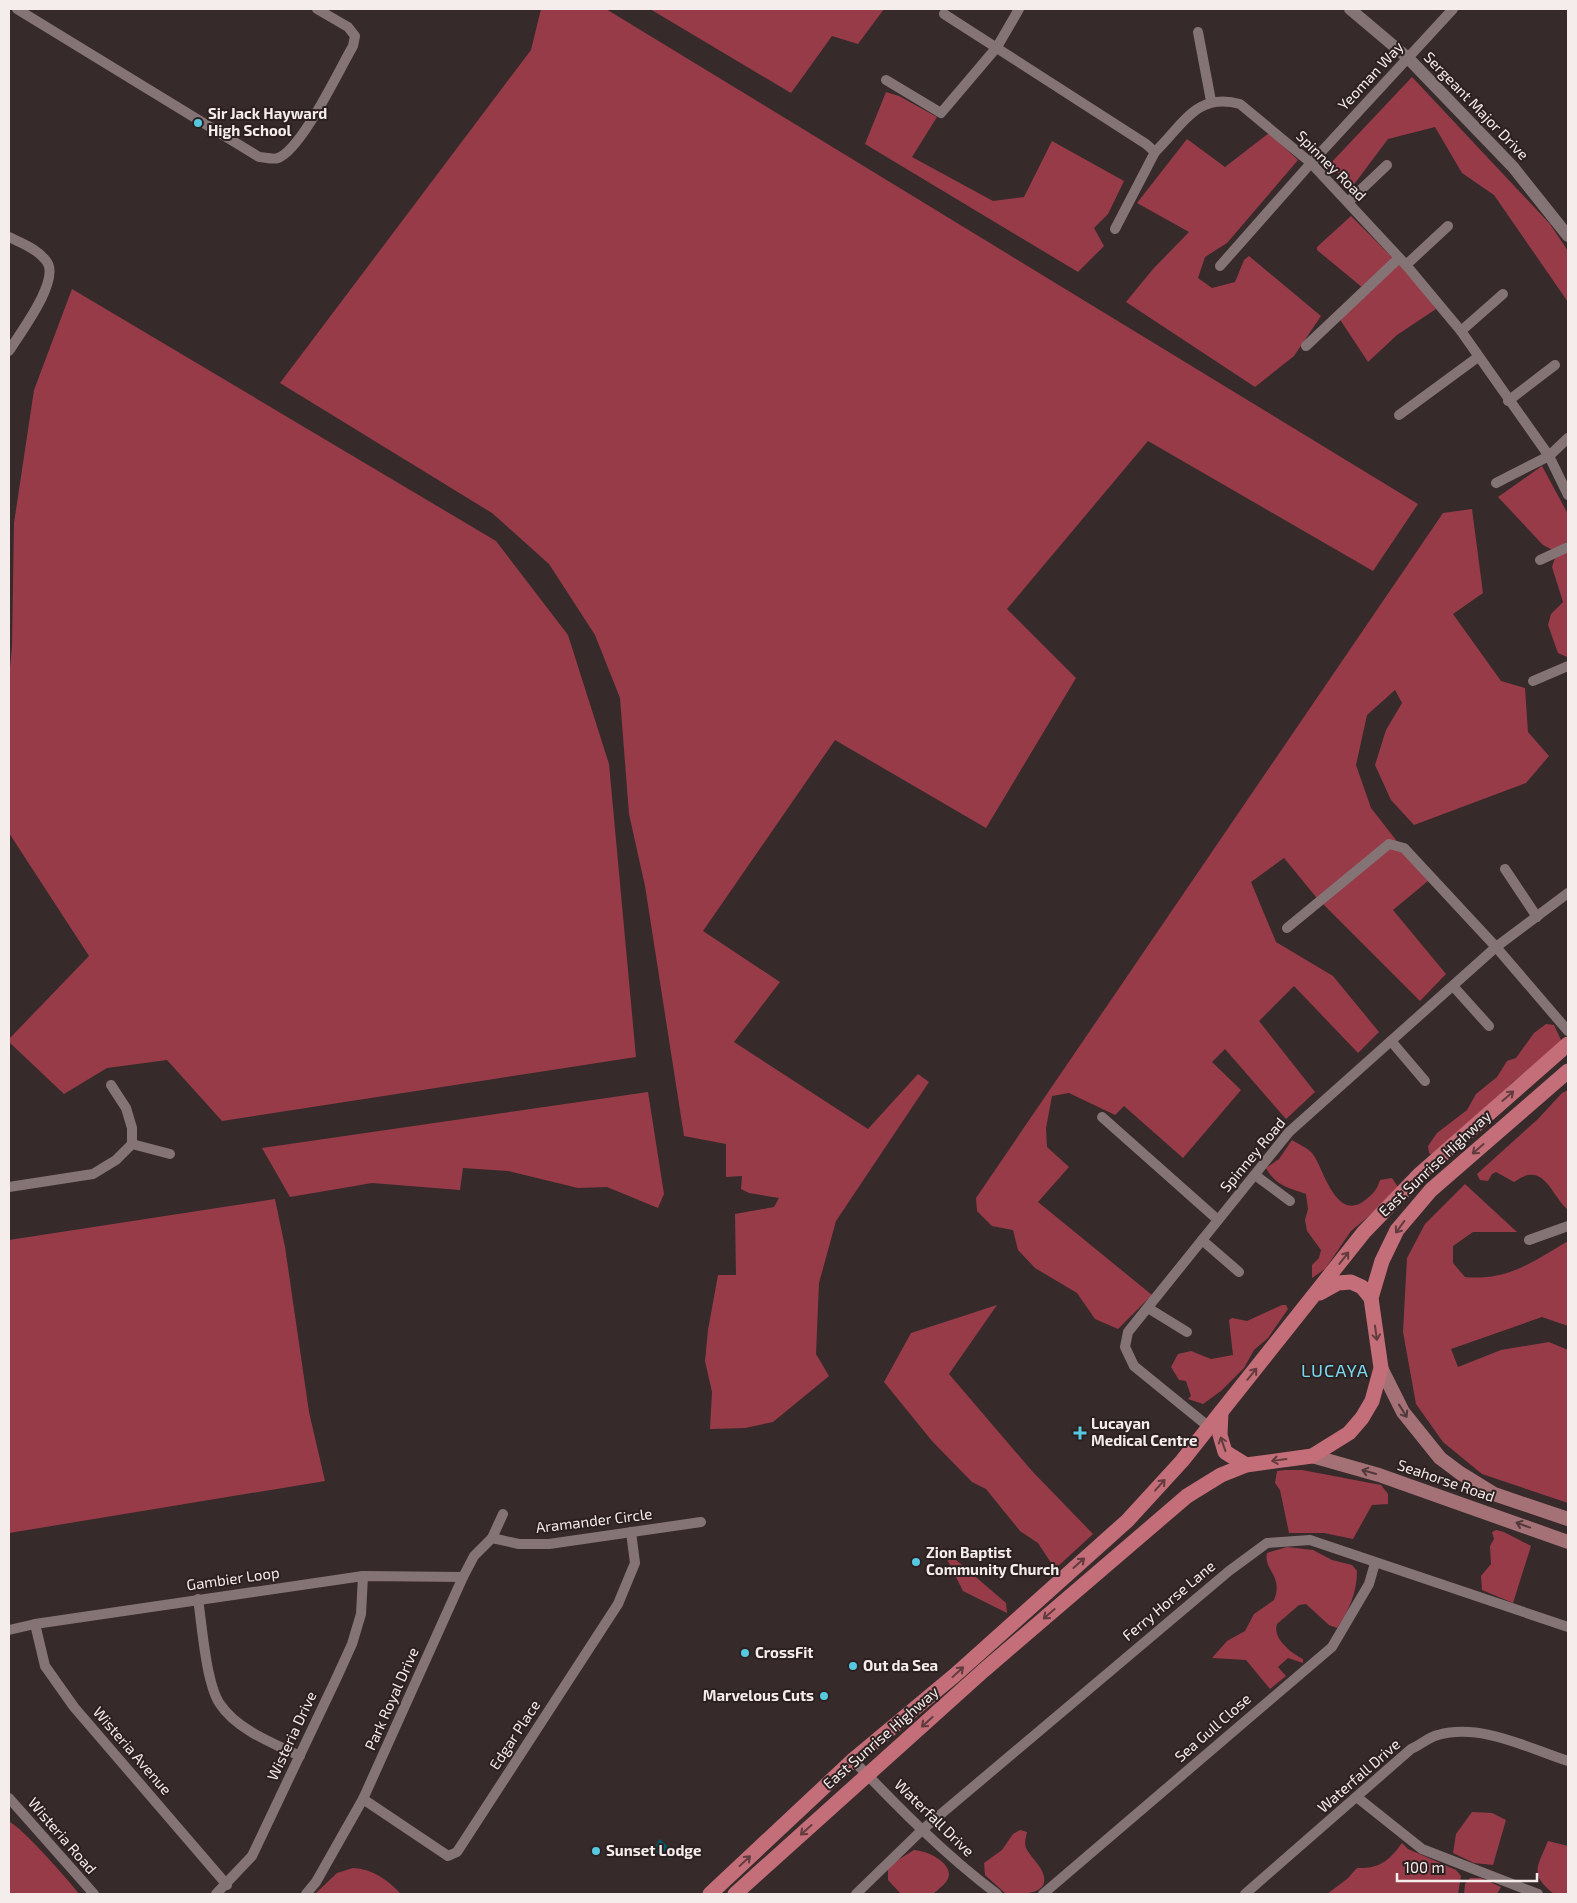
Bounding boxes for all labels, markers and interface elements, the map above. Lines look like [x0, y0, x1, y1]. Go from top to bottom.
street label: Yeoman Way [1334, 37, 1407, 113]
street label: Sergeant Major Drive [1420, 48, 1533, 164]
place label: Sir Jack Hayward High School [208, 104, 327, 139]
marker: Sir Jack Hayward High School [192, 117, 204, 129]
street label: Spinney Road [1293, 126, 1371, 204]
one-way arrow [1501, 1091, 1514, 1102]
street label: East Sunrise Highway [1374, 1106, 1494, 1220]
street label: Spinney Road [1216, 1113, 1289, 1195]
one-way arrow [1472, 1143, 1485, 1155]
one-way arrow [1395, 1220, 1405, 1234]
one-way arrow [1339, 1251, 1349, 1265]
one-way arrow [1371, 1324, 1381, 1340]
district label: LUCAYA [1301, 1359, 1369, 1381]
one-way arrow [1246, 1368, 1257, 1381]
one-way arrow [1398, 1404, 1408, 1418]
place label: Lucayan Medical Centre [1091, 1414, 1197, 1449]
marker: Lucayan Medical Centre [1073, 1426, 1087, 1440]
one-way arrow [1218, 1437, 1227, 1452]
one-way arrow [1271, 1455, 1287, 1465]
street label: Seahorse Road [1395, 1455, 1497, 1505]
one-way arrow [1361, 1467, 1377, 1477]
one-way arrow [1154, 1478, 1166, 1491]
street label: Aramander Circle [535, 1504, 653, 1536]
one-way arrow [1515, 1520, 1531, 1529]
place label: Zion Baptist Community Church [926, 1543, 1059, 1579]
marker: Zion Baptist Community Church [910, 1556, 922, 1568]
street label: Ferry Horse Lane [1118, 1556, 1218, 1644]
one-way arrow [1073, 1558, 1086, 1569]
street label: Gambier Loop [185, 1563, 280, 1593]
one-way arrow [1042, 1608, 1055, 1620]
place label: CrossFit [755, 1643, 814, 1661]
street label: Park Royal Drive [360, 1644, 422, 1753]
marker: CrossFit [739, 1647, 751, 1659]
place label: Out da Sea [863, 1656, 938, 1674]
marker: Out da Sea [847, 1660, 859, 1672]
one-way arrow [952, 1666, 965, 1678]
street label: East Sunrise Highway [819, 1682, 942, 1792]
place label: Marvelous Cuts [703, 1686, 814, 1704]
street label: Wisteria Drive [263, 1688, 320, 1783]
street label: Sea Gull Close [1171, 1689, 1254, 1765]
marker: Marvelous Cuts [818, 1690, 830, 1702]
street label: Edgar Place [485, 1696, 543, 1773]
street label: Wisteria Avenue [90, 1703, 176, 1798]
one-way arrow [921, 1716, 934, 1728]
street label: Waterfall Drive [1313, 1735, 1403, 1816]
street label: Waterfall Drive [891, 1775, 978, 1860]
street label: Wisteria Road [25, 1794, 101, 1877]
one-way arrow [800, 1824, 813, 1836]
place label: Sunset Lodge [606, 1841, 701, 1859]
marker: Sunset Lodge [590, 1845, 602, 1857]
scale bar [1397, 1850, 1537, 1882]
one-way arrow [739, 1855, 752, 1867]
text: 100 m [1404, 1858, 1445, 1876]

